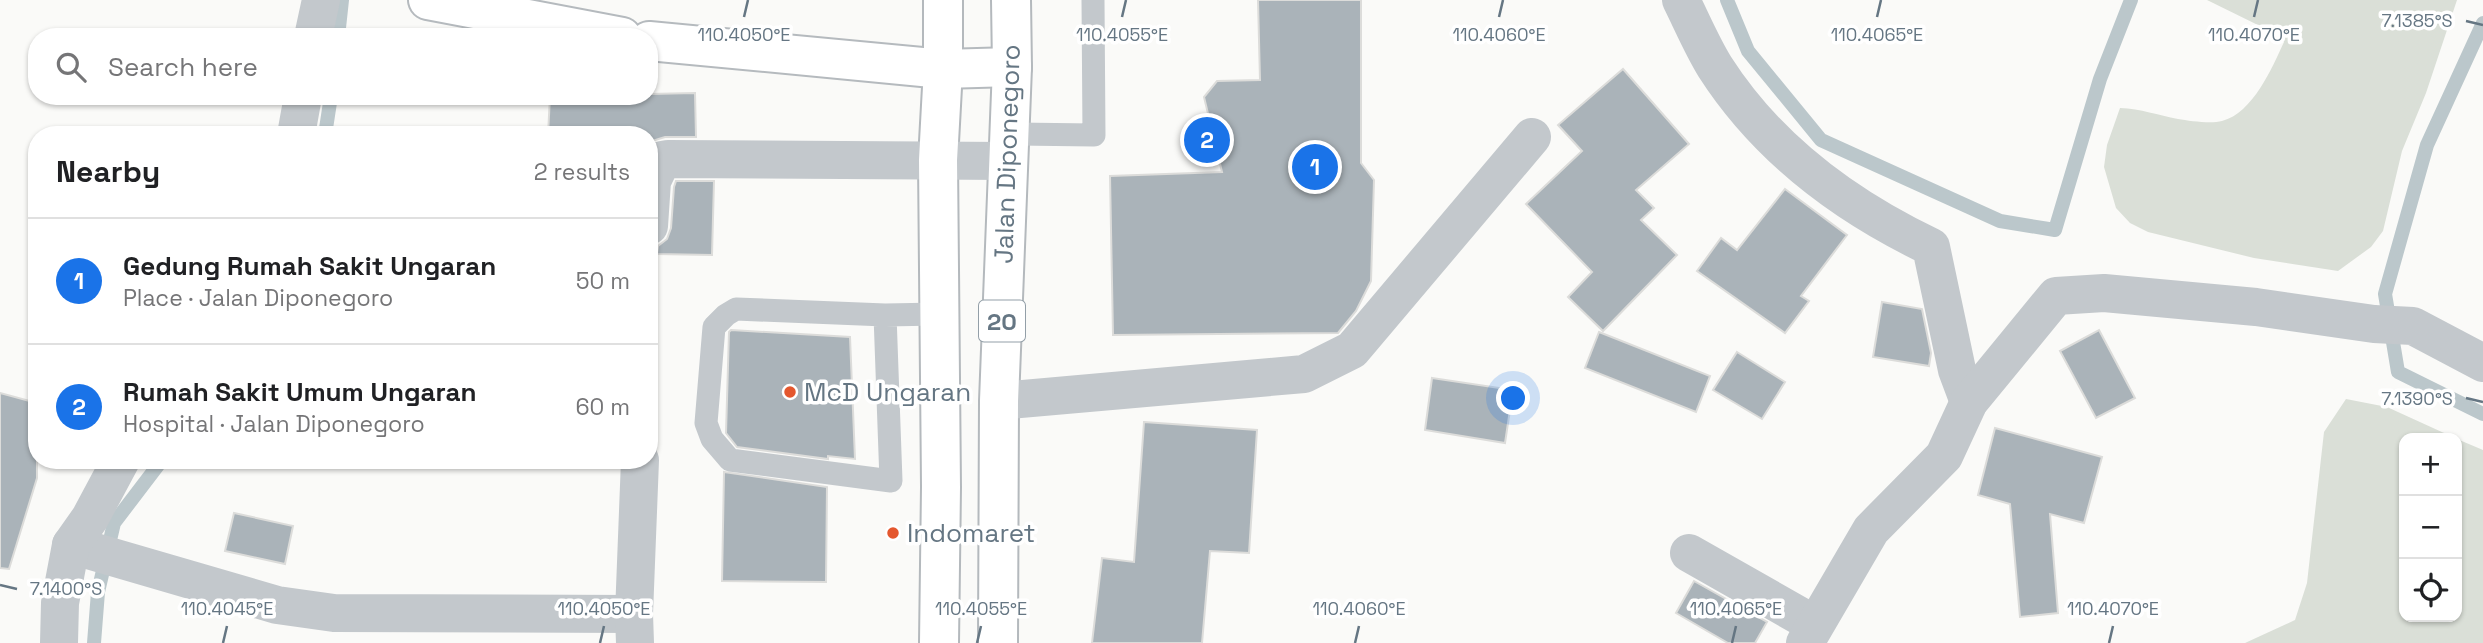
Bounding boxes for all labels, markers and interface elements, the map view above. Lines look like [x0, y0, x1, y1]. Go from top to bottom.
text: 7.1385°S [2381, 9, 2453, 32]
text: 110.4050°E [698, 23, 790, 46]
text: 110.4055°E [1076, 23, 1168, 46]
text: 110.4060°E [1452, 23, 1546, 46]
text: 110.4065°E [1831, 23, 1923, 46]
text: 110.4070°E [2208, 23, 2300, 46]
search box [28, 28, 658, 105]
street label: Jalan Diponegoro [986, 44, 1028, 264]
icon: search [52, 48, 90, 86]
text: Search here [108, 50, 258, 84]
pin: 2 [1184, 114, 1230, 166]
pin: 1 [1292, 141, 1338, 193]
text: Nearby [56, 152, 160, 191]
text: 2 results [534, 157, 630, 187]
text: Gedung Rumah Sakit Ungaran [123, 249, 496, 283]
text: 1 [74, 266, 84, 296]
text: 50 m [576, 266, 630, 296]
text: Place · Jalan Diponegoro [123, 283, 393, 313]
road number: 20 [979, 300, 1025, 342]
text: Rumah Sakit Umum Ungaran [123, 375, 477, 409]
place label: McD Ungaran [804, 375, 971, 409]
your location [1496, 381, 1530, 415]
marker: McD Ungaran [782, 384, 798, 400]
text: 7.1390°S [2381, 387, 2453, 410]
text: 2 [72, 392, 86, 422]
text: 60 m [575, 392, 630, 422]
text: Hospital · Jalan Diponegoro [123, 409, 425, 439]
map controls [2399, 433, 2462, 622]
button: + [2399, 433, 2462, 496]
button: − [2399, 496, 2462, 559]
place label: Indomaret [907, 516, 1036, 550]
marker: Indomaret [885, 525, 901, 541]
button: locate [2399, 559, 2462, 622]
text: 7.1400°S [30, 577, 102, 600]
text: 110.4045°E [181, 597, 273, 620]
text: 110.4050°E [558, 597, 650, 620]
text: 110.4055°E [935, 597, 1027, 620]
text: 110.4060°E [1312, 597, 1406, 620]
text: 110.4065°E [1690, 597, 1782, 620]
text: 110.4070°E [2067, 597, 2159, 620]

